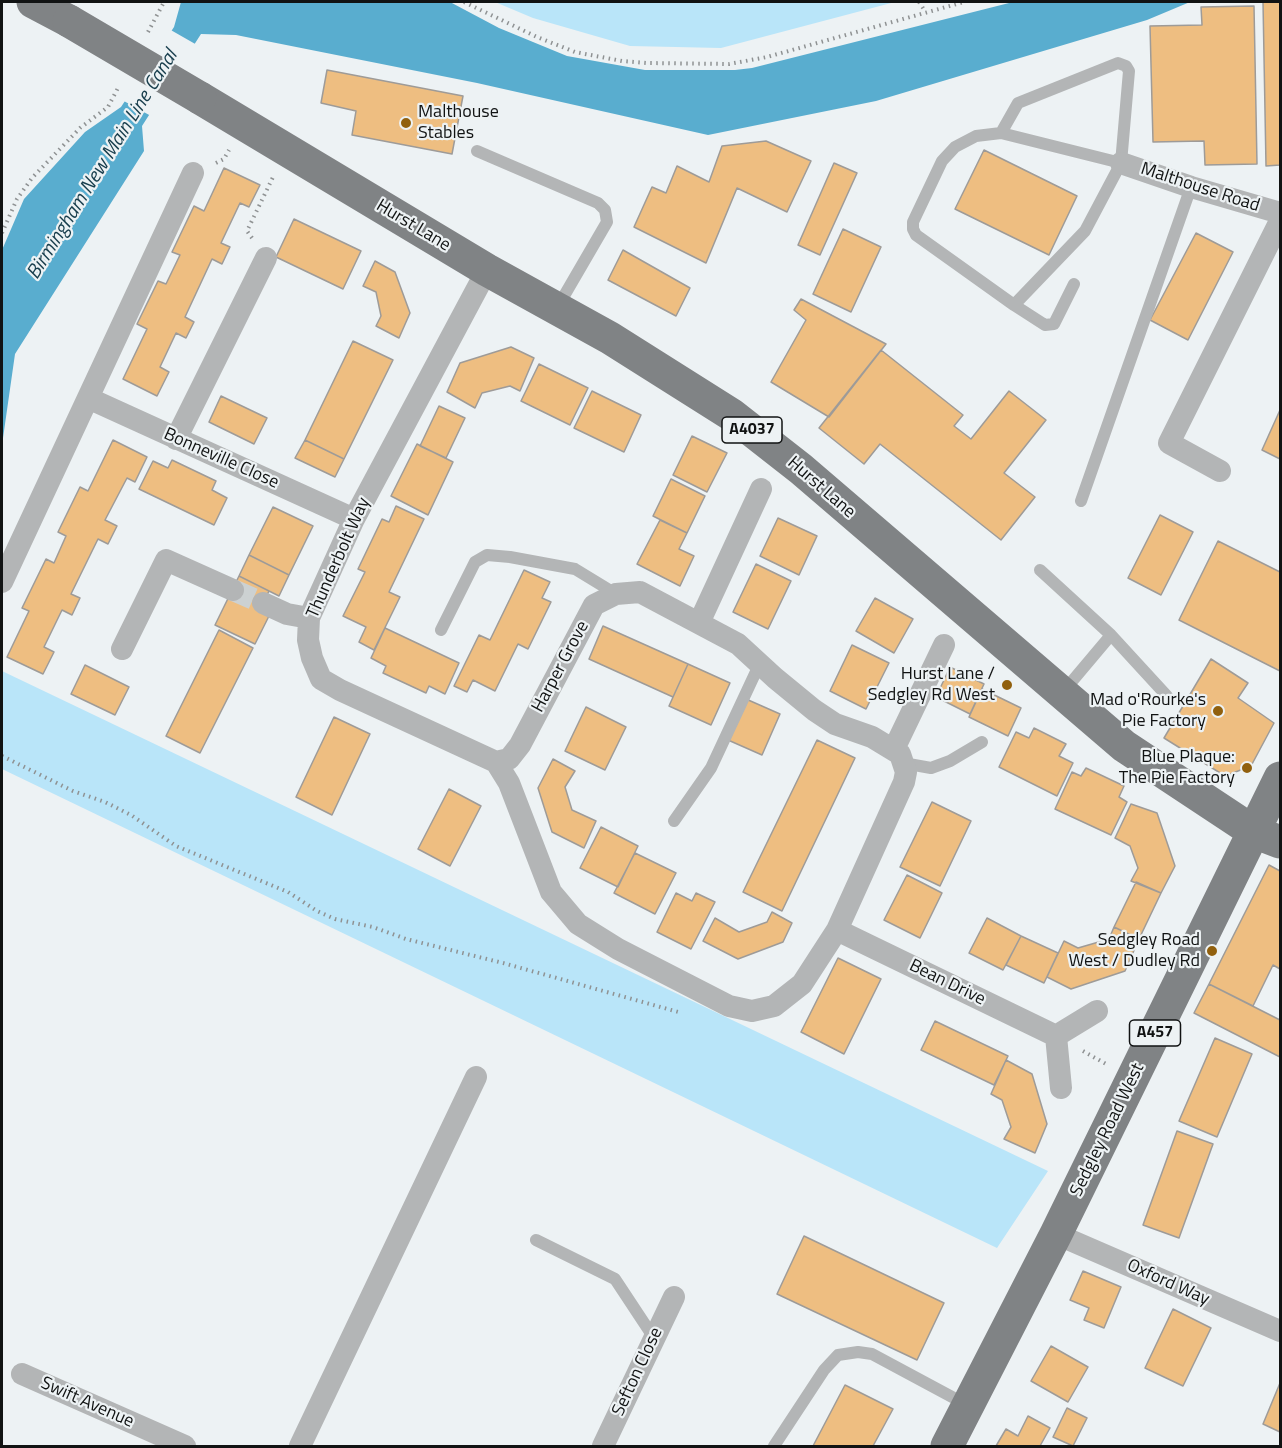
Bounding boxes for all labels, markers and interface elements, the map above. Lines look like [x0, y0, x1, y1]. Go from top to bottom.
water label: Birmingham New Main Line Canal [22, 46, 184, 284]
place label: Malthouse Stables [418, 102, 499, 144]
marker: Malthouse Stables [399, 116, 413, 130]
street label: Malthouse Road [1138, 159, 1262, 217]
street label: Hurst Lane [372, 195, 454, 257]
road number: A4037 [722, 417, 782, 443]
street label: Bonneville Close [160, 424, 282, 494]
street label: Hurst Lane [783, 453, 859, 523]
street label: Thunderbolt Way [303, 494, 375, 622]
street label: Harper Grove [528, 618, 594, 716]
place label: Hurst Lane / Sedgley Rd West [868, 664, 995, 706]
marker: Hurst Lane / Sedgley Rd West [1000, 678, 1014, 692]
place label: Mad o'Rourke's Pie Factory [1090, 690, 1206, 732]
marker: Mad o'Rourke's Pie Factory [1211, 704, 1225, 718]
place label: Blue Plaque: The Pie Factory [1119, 747, 1235, 789]
marker: Blue Plaque: The Pie Factory [1240, 761, 1254, 775]
place label: Sedgley Road West / Dudley Rd [1068, 930, 1200, 972]
marker: Sedgley Road West / Dudley Rd [1205, 944, 1219, 958]
street label: Bean Drive [905, 955, 989, 1011]
road number: A457 [1130, 1020, 1180, 1046]
street label: Sedgley Road West [1066, 1060, 1150, 1200]
street label: Oxford Way [1123, 1255, 1213, 1311]
street label: Sefton Close [608, 1324, 668, 1420]
street label: Swift Avenue [37, 1373, 137, 1433]

